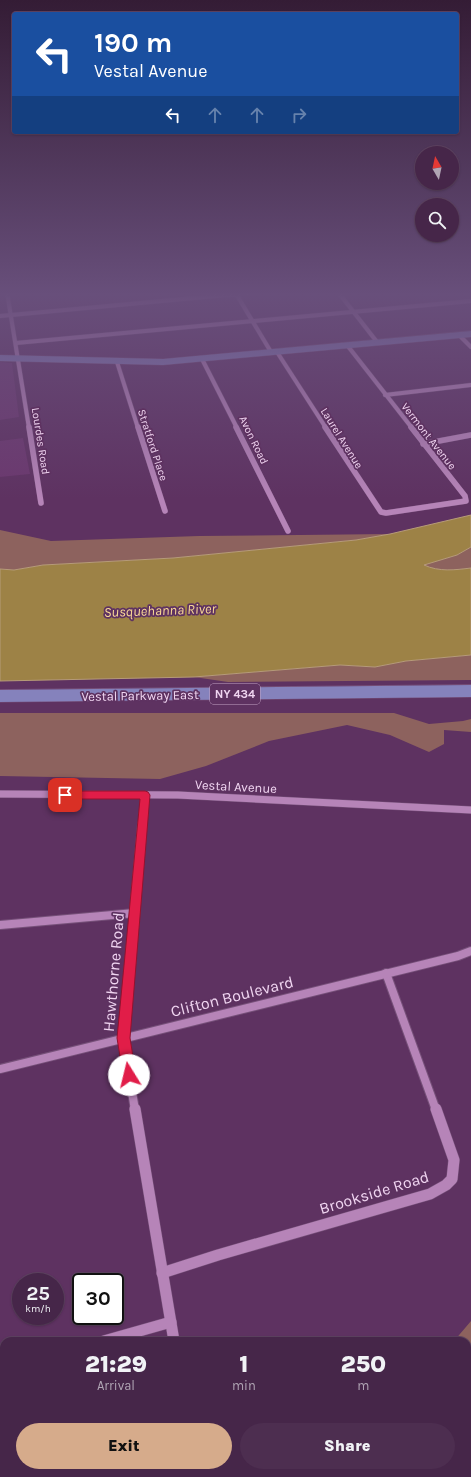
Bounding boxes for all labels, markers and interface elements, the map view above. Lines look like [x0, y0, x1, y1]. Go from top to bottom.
text: 190 m [94, 26, 172, 59]
icon: left [28, 28, 80, 80]
text: Vestal Avenue [94, 60, 207, 82]
icon: left [162, 104, 184, 126]
icon: ahead [204, 104, 226, 126]
icon: ahead [246, 104, 268, 126]
icon: right [288, 104, 310, 126]
north arrow [415, 146, 459, 190]
map controls [415, 146, 459, 242]
button: search [415, 198, 459, 242]
street label: Vermont Avenue [398, 400, 459, 473]
street label: Laurel Avenue [318, 405, 366, 471]
street label: Lourdes Road [29, 407, 52, 476]
street label: Stratford Place [135, 408, 170, 483]
street label: Avon Road [236, 414, 271, 467]
water label: Susquehanna River [104, 600, 218, 621]
road number: NY 434 [210, 684, 260, 704]
street label: Vestal Parkway East [81, 687, 199, 704]
street label: Vestal Avenue [195, 777, 278, 796]
pin [48, 778, 82, 812]
icon: arrive [54, 784, 76, 806]
street label: Hawthorne Road [99, 912, 128, 1033]
street label: Clifton Boulevard [169, 972, 296, 1021]
position arrow [108, 1054, 150, 1096]
street label: Brookside Road [317, 1167, 431, 1218]
speed limit sign: 30 [72, 1273, 124, 1325]
text: 25 [26, 1282, 50, 1305]
text: km/h [25, 1303, 51, 1315]
text: 21:29 [85, 1350, 147, 1378]
text: 1 [239, 1350, 248, 1378]
text: 250 [341, 1350, 386, 1378]
text: Arrival [97, 1378, 135, 1393]
text: min [232, 1378, 256, 1393]
text: m [357, 1378, 369, 1393]
button: Exit [16, 1423, 232, 1469]
button: Share [240, 1423, 455, 1469]

